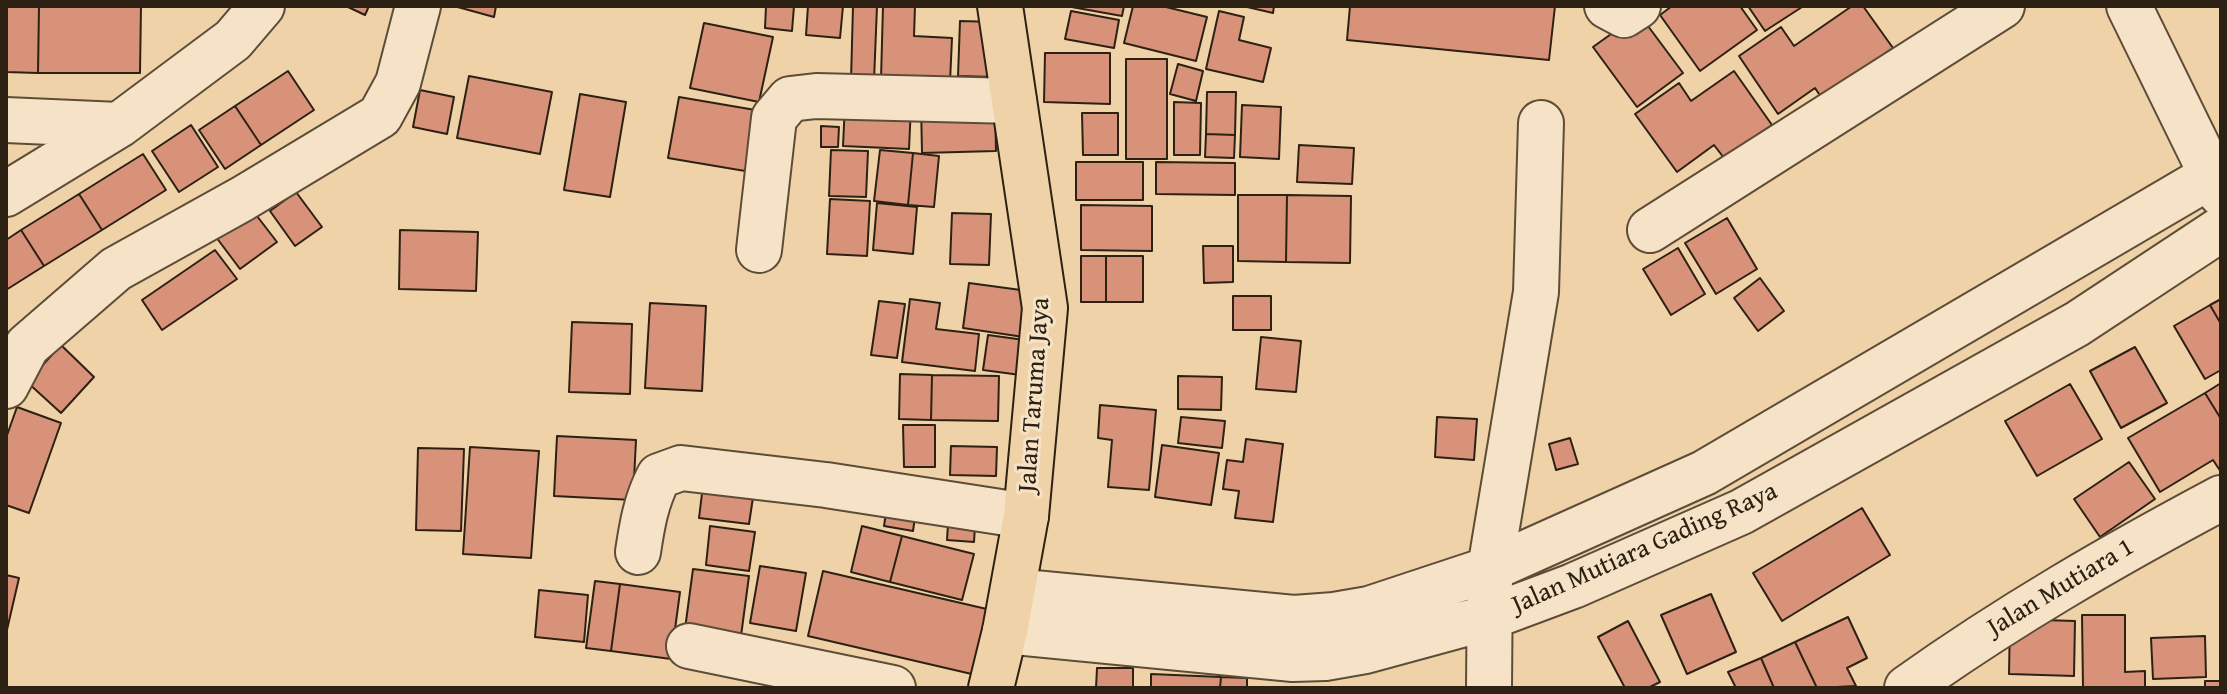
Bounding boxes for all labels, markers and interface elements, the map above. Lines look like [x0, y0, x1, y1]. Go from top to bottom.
street label: Jalan Taruma Jaya [1013, 296, 1057, 494]
street label: Jalan Mutiara Gading Raya [1507, 476, 1783, 622]
street label: Jalan Mutiara 1 [1982, 532, 2140, 644]

